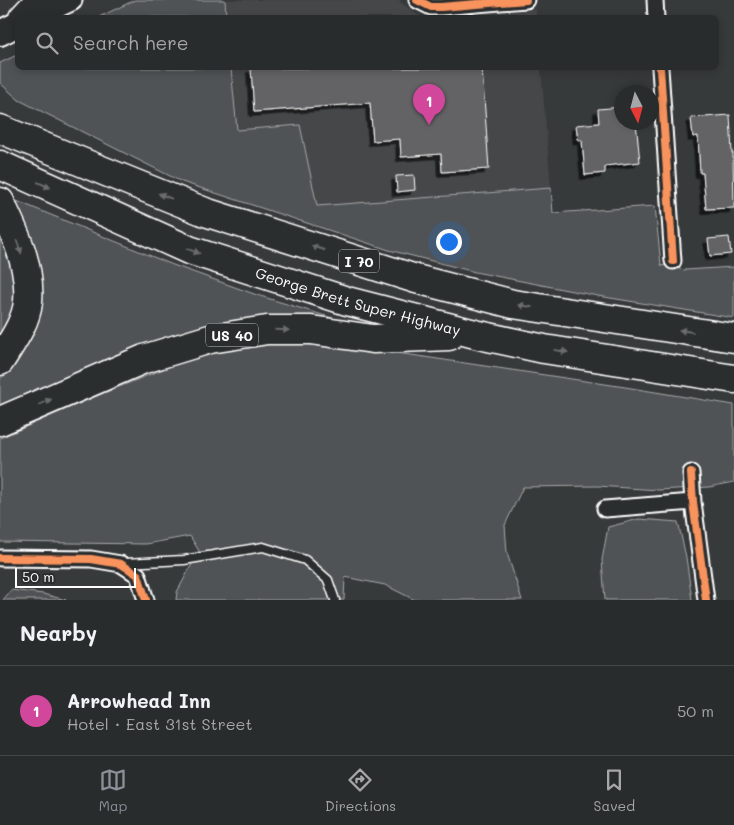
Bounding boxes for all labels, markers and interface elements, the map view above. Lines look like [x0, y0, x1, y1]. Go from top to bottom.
search box [15, 15, 719, 70]
icon: search [33, 29, 61, 57]
text: Search here [73, 30, 189, 55]
pin: 1 [413, 84, 445, 125]
north arrow [614, 85, 659, 130]
one-way arrow [37, 181, 51, 189]
one-way arrow [157, 192, 172, 199]
your location [436, 229, 462, 255]
one-way arrow [16, 239, 23, 254]
one-way arrow [311, 244, 326, 251]
one-way arrow [186, 247, 201, 255]
road number: I 70 [339, 250, 379, 272]
street label: George Brett Super Highway [253, 262, 463, 340]
one-way arrow [517, 301, 533, 309]
road number: US 40 [206, 324, 258, 346]
one-way arrow [275, 326, 291, 334]
one-way arrow [677, 326, 693, 334]
one-way arrow [553, 348, 569, 356]
one-way arrow [38, 398, 52, 406]
scale bar [15, 565, 136, 588]
text: 50 m [22, 567, 54, 586]
text: Nearby [20, 619, 97, 646]
text: Arrowhead Inn [67, 688, 211, 713]
text: 1 [32, 700, 40, 721]
text: 50 m [677, 700, 714, 721]
text: Hotel · East 31st Street [67, 713, 253, 734]
tab: Map [99, 766, 127, 815]
tab: Directions [325, 766, 396, 815]
tab: Saved [594, 766, 635, 815]

